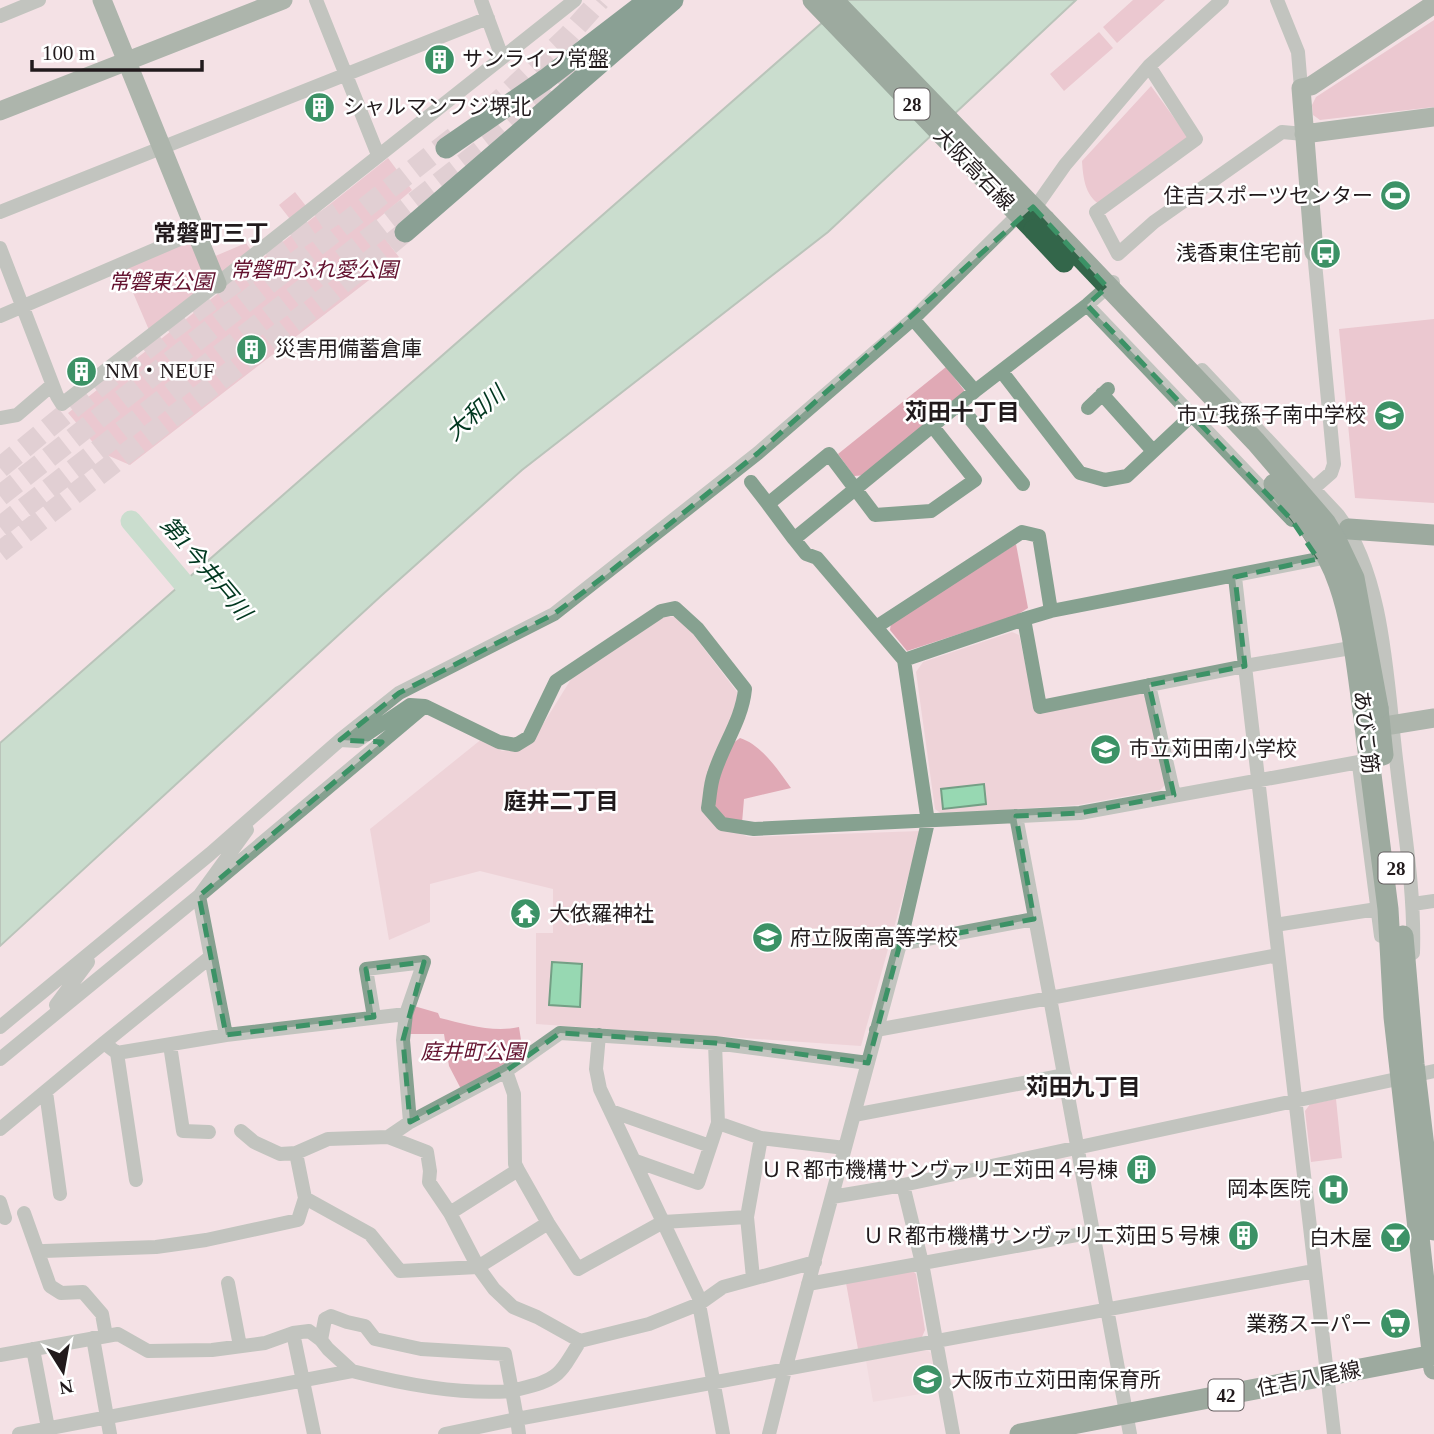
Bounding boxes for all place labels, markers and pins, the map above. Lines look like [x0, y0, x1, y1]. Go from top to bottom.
building icon: サンライフ常盤 [422, 42, 456, 76]
place label: サンライフ常盤 [462, 47, 609, 71]
building icon: シャルマンフジ堺北 [303, 90, 337, 124]
place label: シャルマンフジ堺北 [343, 95, 531, 119]
sports icon: 住吉スポーツセンター [1379, 179, 1413, 213]
place label: 住吉スポーツセンター [1163, 184, 1373, 208]
bus stop icon: 浅香東住宅前 [1308, 236, 1342, 270]
place label: 浅香東住宅前 [1176, 241, 1302, 265]
building icon: 災害用備蓄倉庫 [235, 332, 269, 366]
place label: 災害用備蓄倉庫 [275, 337, 422, 361]
building icon: NM・NEUF [65, 354, 99, 388]
place label: NM・NEUF [105, 359, 215, 383]
school or university icon: 市立我孫子南中学校 [1372, 398, 1406, 432]
place label: 市立我孫子南中学校 [1177, 403, 1366, 427]
school or university icon: 市立苅田南小学校 [1089, 732, 1123, 766]
place label: 市立苅田南小学校 [1129, 737, 1297, 761]
temple icon: 大依羅神社 [509, 897, 543, 931]
place label: 大依羅神社 [549, 902, 654, 926]
school or university icon: 府立阪南高等学校 [750, 921, 784, 955]
place label: 府立阪南高等学校 [790, 926, 958, 950]
building icon: ＵＲ都市機構サンヴァリエ苅田４号棟 [1124, 1153, 1158, 1187]
place label: ＵＲ都市機構サンヴァリエ苅田４号棟 [761, 1158, 1118, 1182]
hospital icon: 岡本医院 [1317, 1172, 1351, 1206]
place label: 岡本医院 [1227, 1177, 1311, 1201]
building icon: ＵＲ都市機構サンヴァリエ苅田５号棟 [1226, 1219, 1260, 1253]
bar icon: 白木屋 [1378, 1221, 1412, 1255]
place label: ＵＲ都市機構サンヴァリエ苅田５号棟 [863, 1224, 1220, 1248]
place label: 白木屋 [1309, 1226, 1372, 1250]
supermarket icon: 業務スーパー [1378, 1307, 1412, 1341]
place label: 業務スーパー [1246, 1312, 1372, 1336]
school or university icon: 大阪市立苅田南保育所 [911, 1363, 945, 1397]
place label: 大阪市立苅田南保育所 [951, 1368, 1161, 1392]

